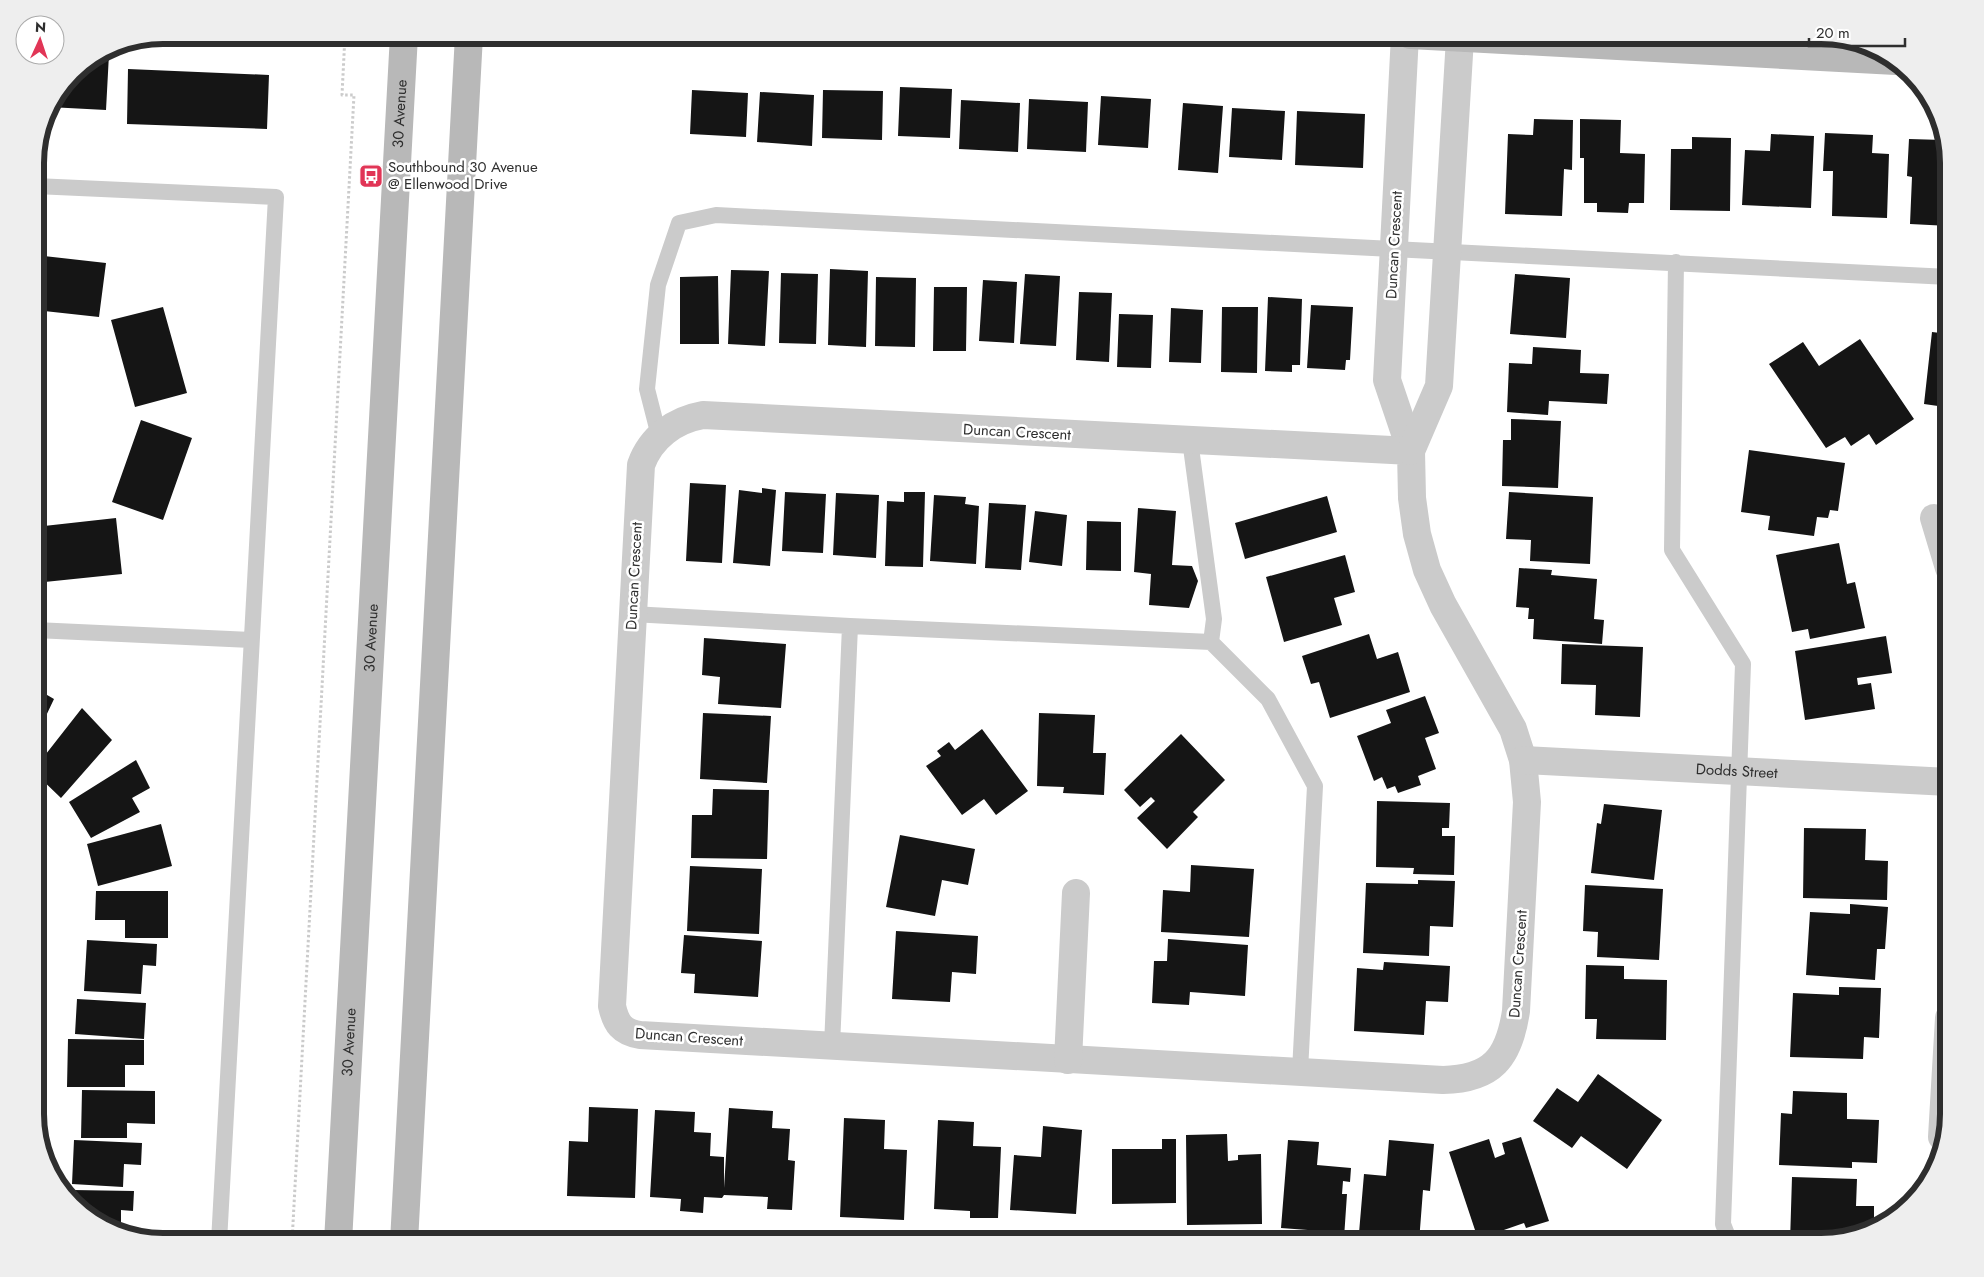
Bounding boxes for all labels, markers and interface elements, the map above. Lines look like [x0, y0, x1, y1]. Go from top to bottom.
north arrow [15, 15, 65, 65]
scale bar [1809, 15, 1905, 47]
text: N [35, 17, 47, 37]
text: 20 m [1816, 22, 1850, 44]
street label: 30 Avenue [387, 79, 413, 149]
place label: Southbound 30 Avenue @ Ellenwood Drive [388, 156, 538, 195]
bus stop icon: Southbound 30 Avenue @ Ellenwood Drive [358, 163, 384, 189]
street label: Duncan Crescent [1380, 190, 1408, 300]
street label: Duncan Crescent [962, 418, 1072, 446]
street label: Duncan Crescent [620, 521, 648, 631]
street label: 30 Avenue [358, 603, 384, 673]
street label: Dodds Street [1695, 758, 1779, 784]
street label: Duncan Crescent [1503, 909, 1533, 1019]
street label: 30 Avenue [336, 1007, 362, 1077]
street label: Duncan Crescent [634, 1022, 744, 1052]

